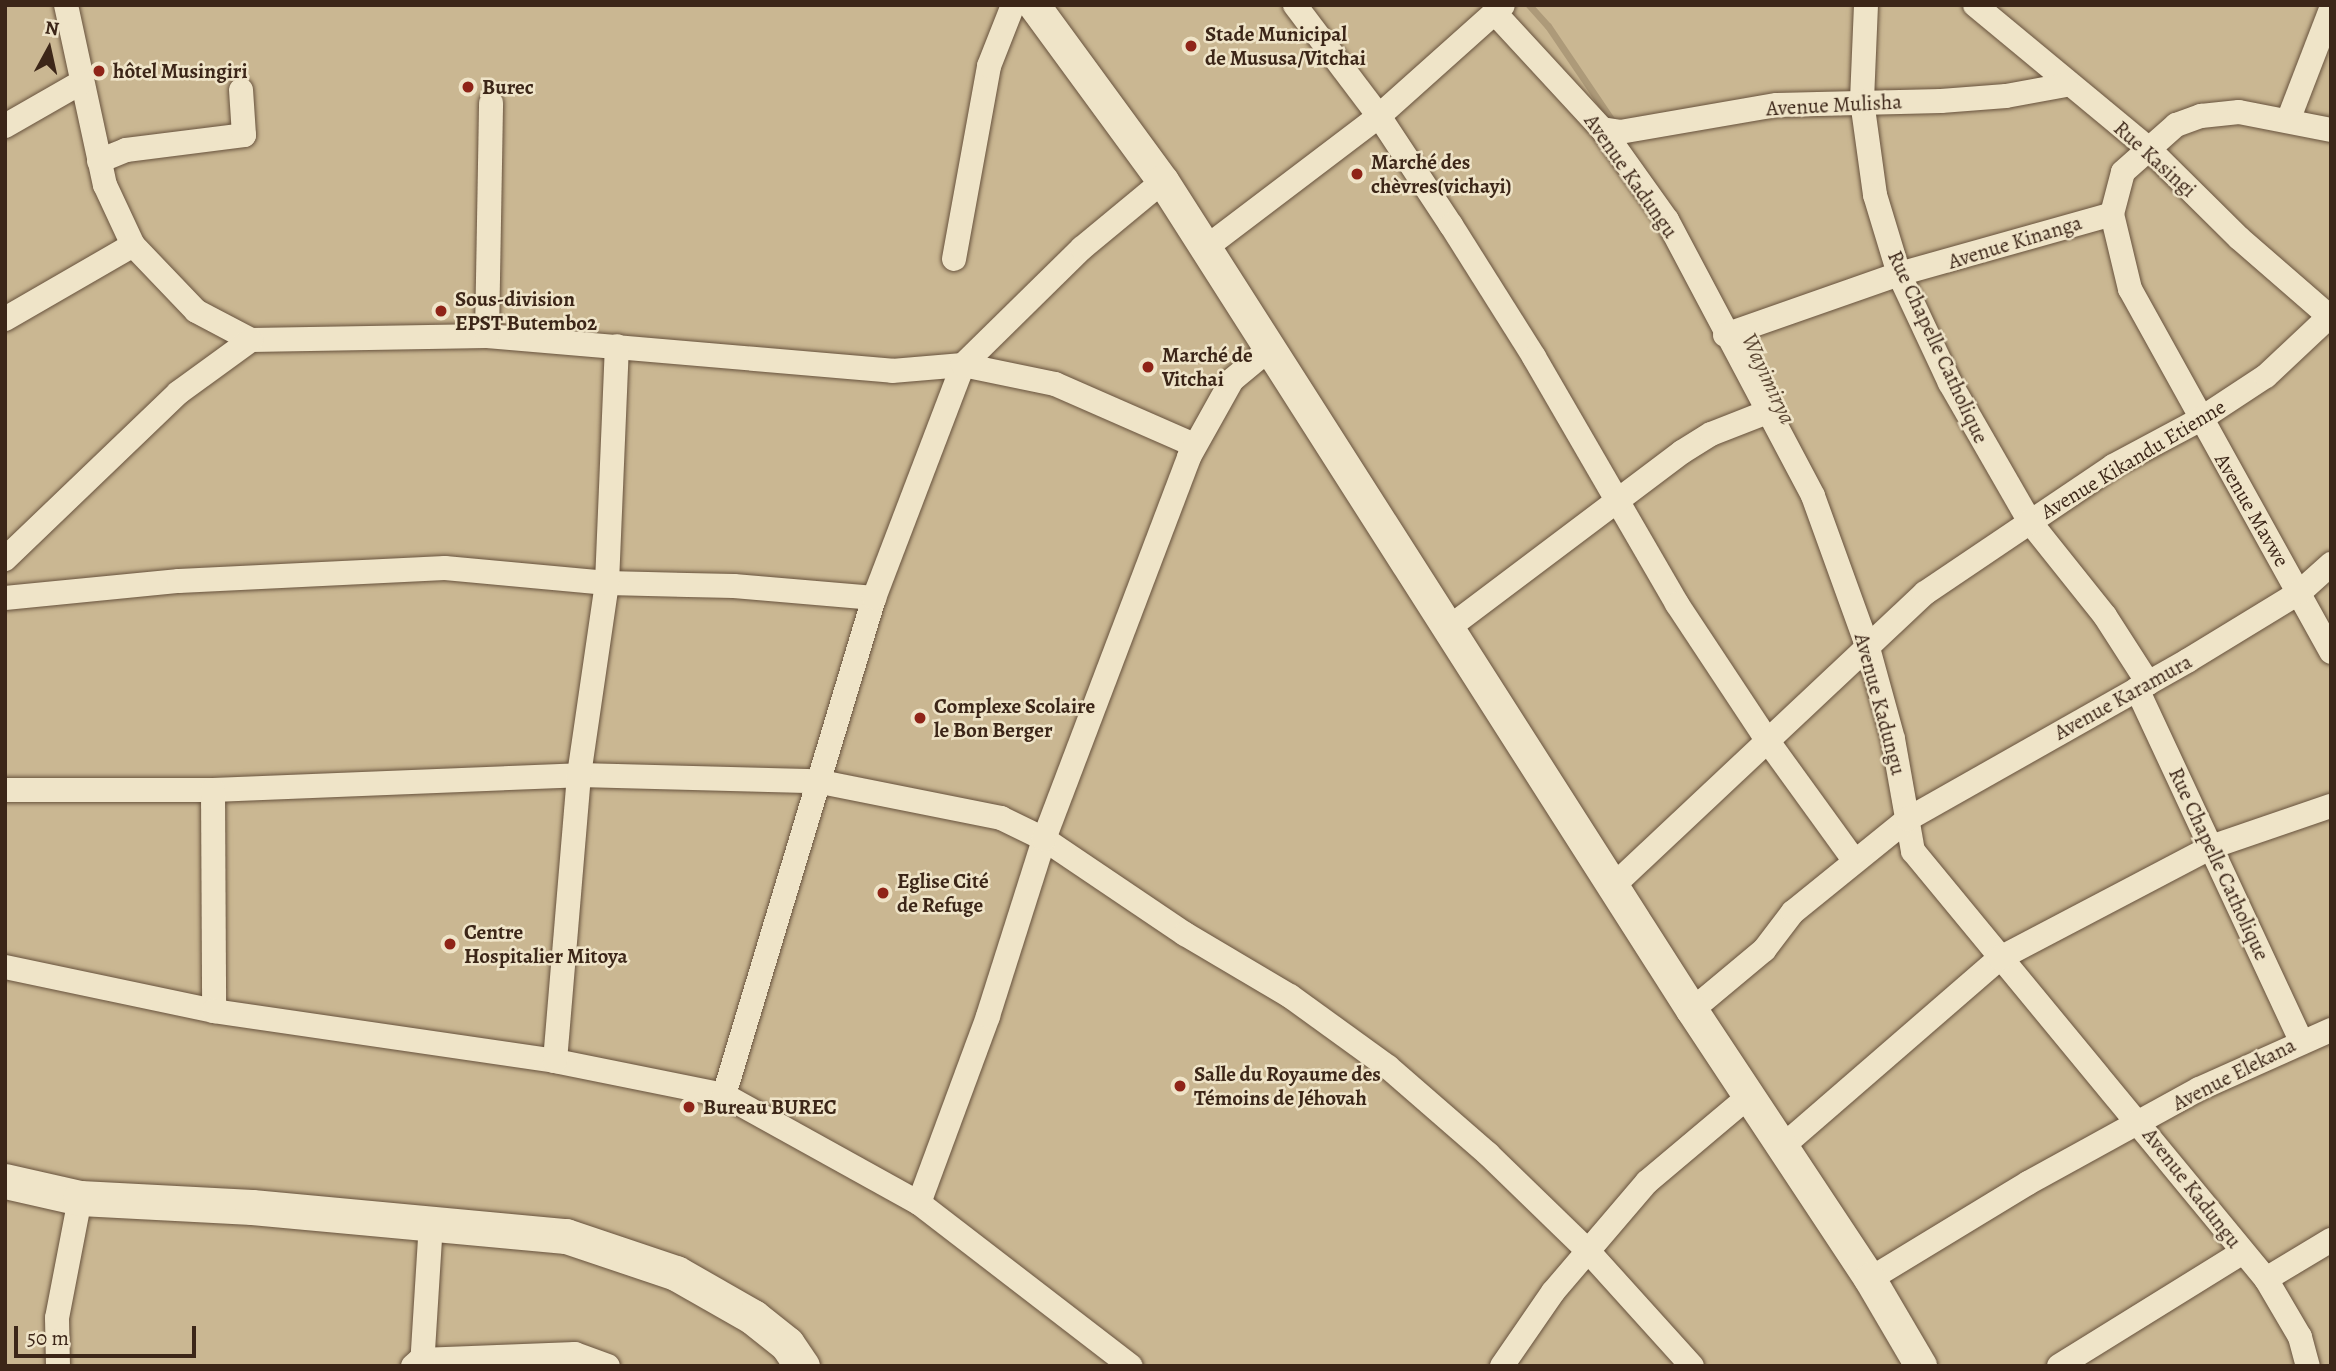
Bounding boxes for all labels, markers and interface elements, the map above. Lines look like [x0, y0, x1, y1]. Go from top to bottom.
north arrow [14, 14, 84, 84]
text: N [43, 14, 61, 42]
place label: Stade Municipal de Mususa/Vitchai [1205, 21, 1366, 71]
marker: Stade Municipal de Mususa/Vitchai [1183, 38, 1199, 54]
place label: hôtel Musingiri [113, 58, 248, 84]
marker: hôtel Musingiri [91, 63, 107, 79]
place label: Burec [482, 74, 534, 100]
marker: Burec [460, 79, 476, 95]
street label: Avenue Mulisha [1765, 89, 1903, 121]
street label: Avenue Kadungu [1579, 109, 1683, 243]
street label: Rue Kasingi [2109, 115, 2201, 203]
place label: Marché des chèvres(vichayi) [1371, 149, 1512, 199]
marker: Marché des chèvres(vichayi) [1349, 166, 1365, 182]
street label: Avenue Kinanga [1945, 210, 2085, 274]
street label: Rue Chapelle Catholique [1882, 247, 1994, 447]
place label: Sous-division EPST Butembo2 [455, 286, 597, 336]
marker: Sous-division EPST Butembo2 [433, 303, 449, 319]
water label: Wayimirya [1735, 329, 1801, 429]
place label: Marché de Vitchai [1162, 342, 1253, 392]
marker: Marché de Vitchai [1140, 359, 1156, 375]
street label: Avenue Kikandu Etienne [2036, 394, 2230, 524]
street label: Avenue Mavwe [2209, 449, 2295, 571]
street label: Avenue Kadungu [1849, 630, 1911, 778]
street label: Avenue Karamura [2050, 649, 2196, 745]
place label: Complexe Scolaire le Bon Berger [934, 693, 1095, 743]
marker: Complexe Scolaire le Bon Berger [912, 710, 928, 726]
street label: Rue Chapelle Catholique [2163, 764, 2275, 964]
place label: Eglise Cité de Refuge [897, 868, 989, 918]
marker: Eglise Cité de Refuge [875, 885, 891, 901]
place label: Centre Hospitalier Mitoya [464, 919, 628, 969]
marker: Centre Hospitalier Mitoya [442, 936, 458, 952]
street label: Avenue Elekana [2168, 1032, 2300, 1116]
place label: Salle du Royaume des Témoins de Jéhovah [1194, 1061, 1381, 1111]
marker: Salle du Royaume des Témoins de Jéhovah [1172, 1078, 1188, 1094]
place label: Bureau BUREC [703, 1094, 837, 1120]
marker: Bureau BUREC [681, 1099, 697, 1115]
street label: Avenue Kadungu [2137, 1123, 2247, 1253]
scale bar [18, 1312, 200, 1356]
text: 50 m [27, 1324, 69, 1352]

